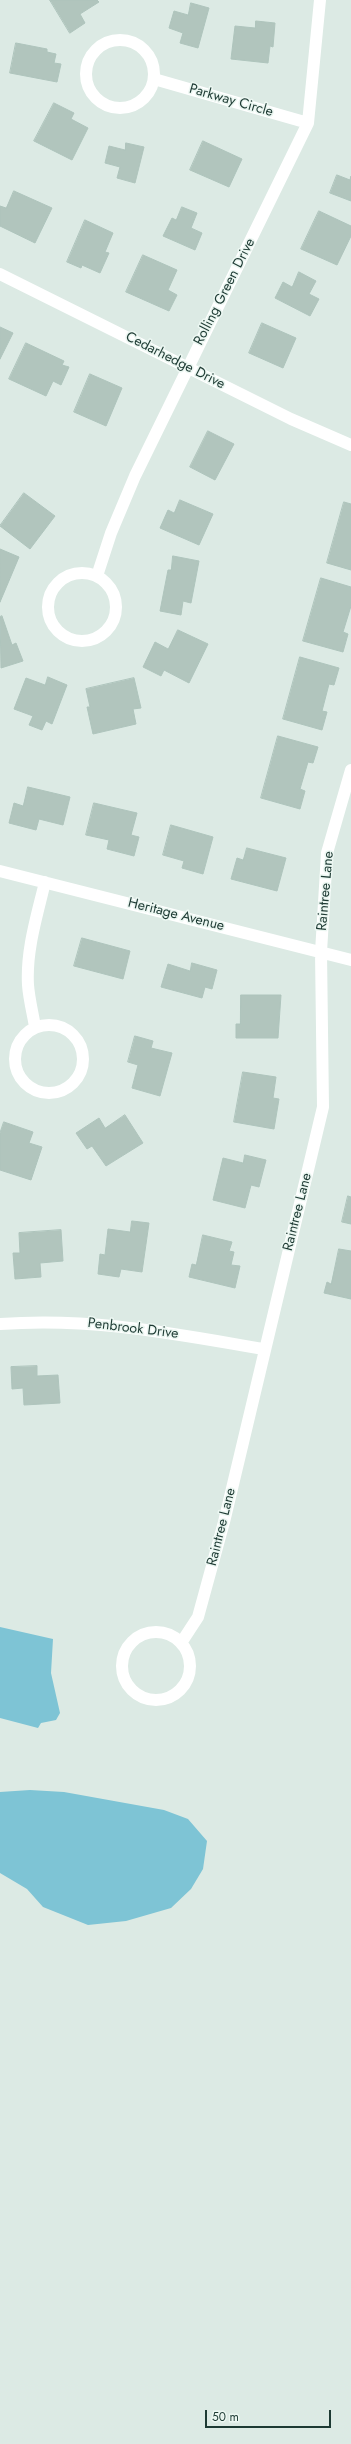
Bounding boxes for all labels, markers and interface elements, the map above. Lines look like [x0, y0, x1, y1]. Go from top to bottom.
street label: Parkway Circle [187, 81, 275, 121]
street label: Rolling Green Drive [191, 236, 259, 348]
street label: Cedarhedge Drive [122, 329, 228, 393]
street label: Raintree Lane [314, 851, 338, 931]
street label: Heritage Avenue [126, 895, 226, 935]
street label: Raintree Lane [280, 1171, 316, 1253]
street label: Penbrook Drive [87, 1315, 179, 1343]
street label: Raintree Lane [204, 1486, 240, 1568]
scale bar [207, 2402, 333, 2428]
text: 50 m [212, 2408, 239, 2426]

